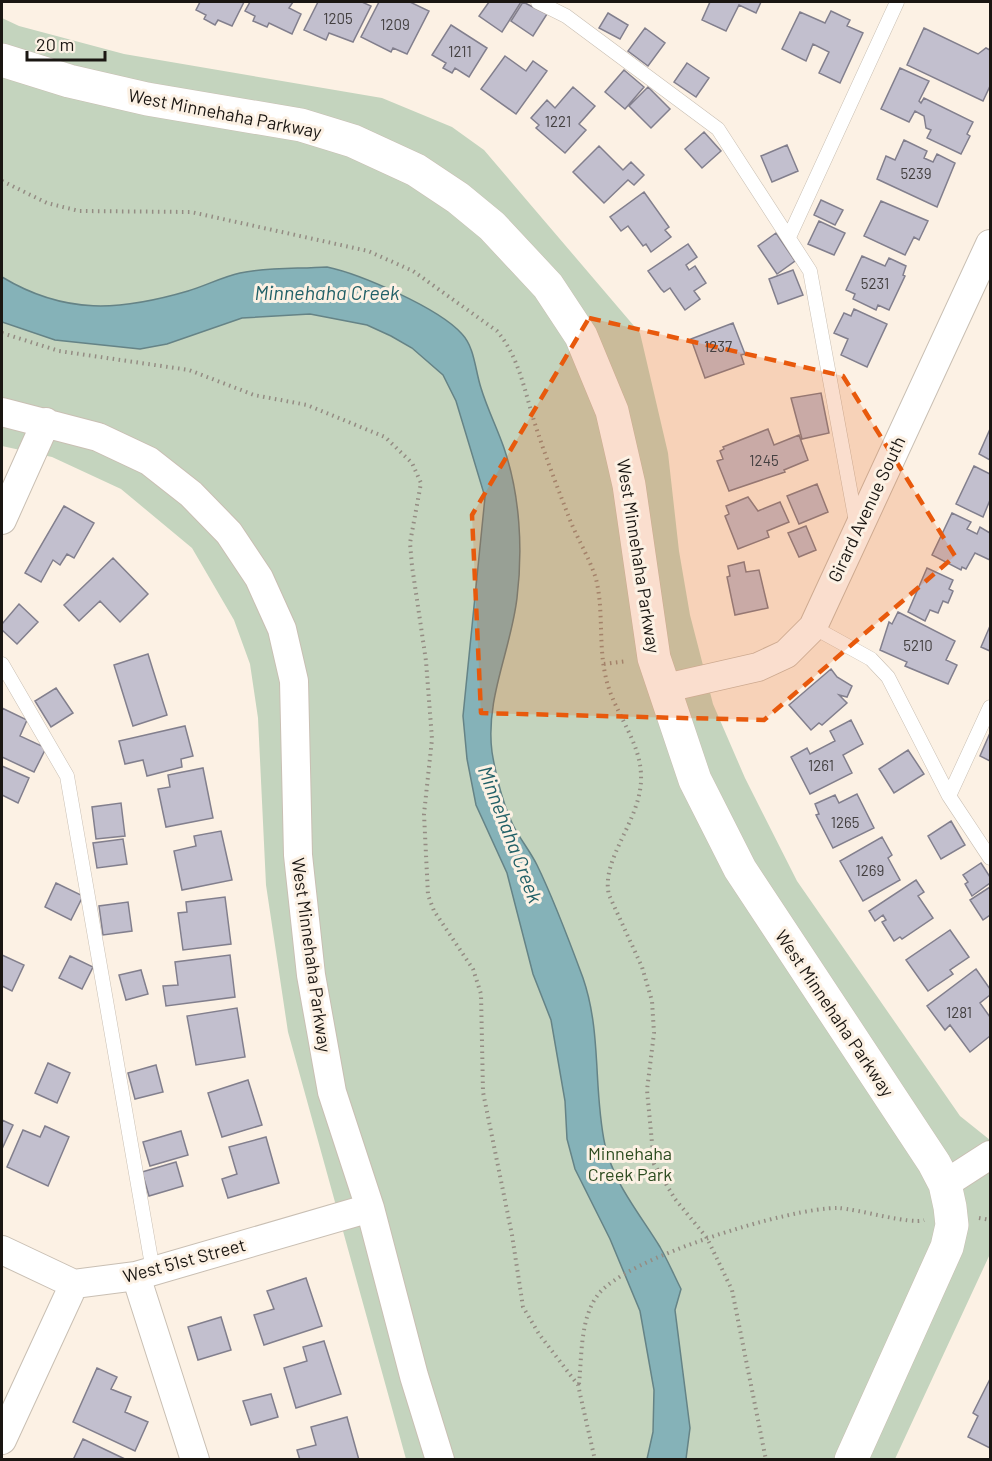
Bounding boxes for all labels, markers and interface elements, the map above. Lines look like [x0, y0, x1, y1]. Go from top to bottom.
house number: 1205 [323, 9, 353, 27]
house number: 1209 [380, 15, 410, 33]
scale bar [27, 24, 105, 62]
text: 20 m [36, 33, 74, 55]
house number: 1211 [448, 42, 472, 60]
street label: West Minnehaha Parkway [126, 83, 324, 143]
house number: 1221 [545, 112, 571, 130]
house number: 5239 [900, 164, 932, 182]
house number: 5231 [861, 274, 889, 292]
water label: Minnehaha Creek [254, 280, 400, 304]
house number: 1237 [704, 337, 732, 355]
street label: Girard Avenue South [823, 433, 909, 585]
house number: 1245 [749, 451, 779, 469]
street label: West Minnehaha Parkway [613, 457, 665, 655]
house number: 5210 [903, 636, 933, 654]
house number: 1261 [808, 756, 834, 774]
water label: Minnehaha Creek [474, 762, 548, 906]
house number: 1265 [831, 813, 859, 831]
street label: West Minnehaha Parkway [287, 856, 337, 1054]
house number: 1269 [856, 861, 884, 879]
street label: West Minnehaha Parkway [771, 925, 899, 1101]
house number: 1281 [946, 1003, 972, 1021]
park label: Minnehaha Creek Park [588, 1142, 672, 1185]
street label: West 51st Street [120, 1233, 248, 1287]

